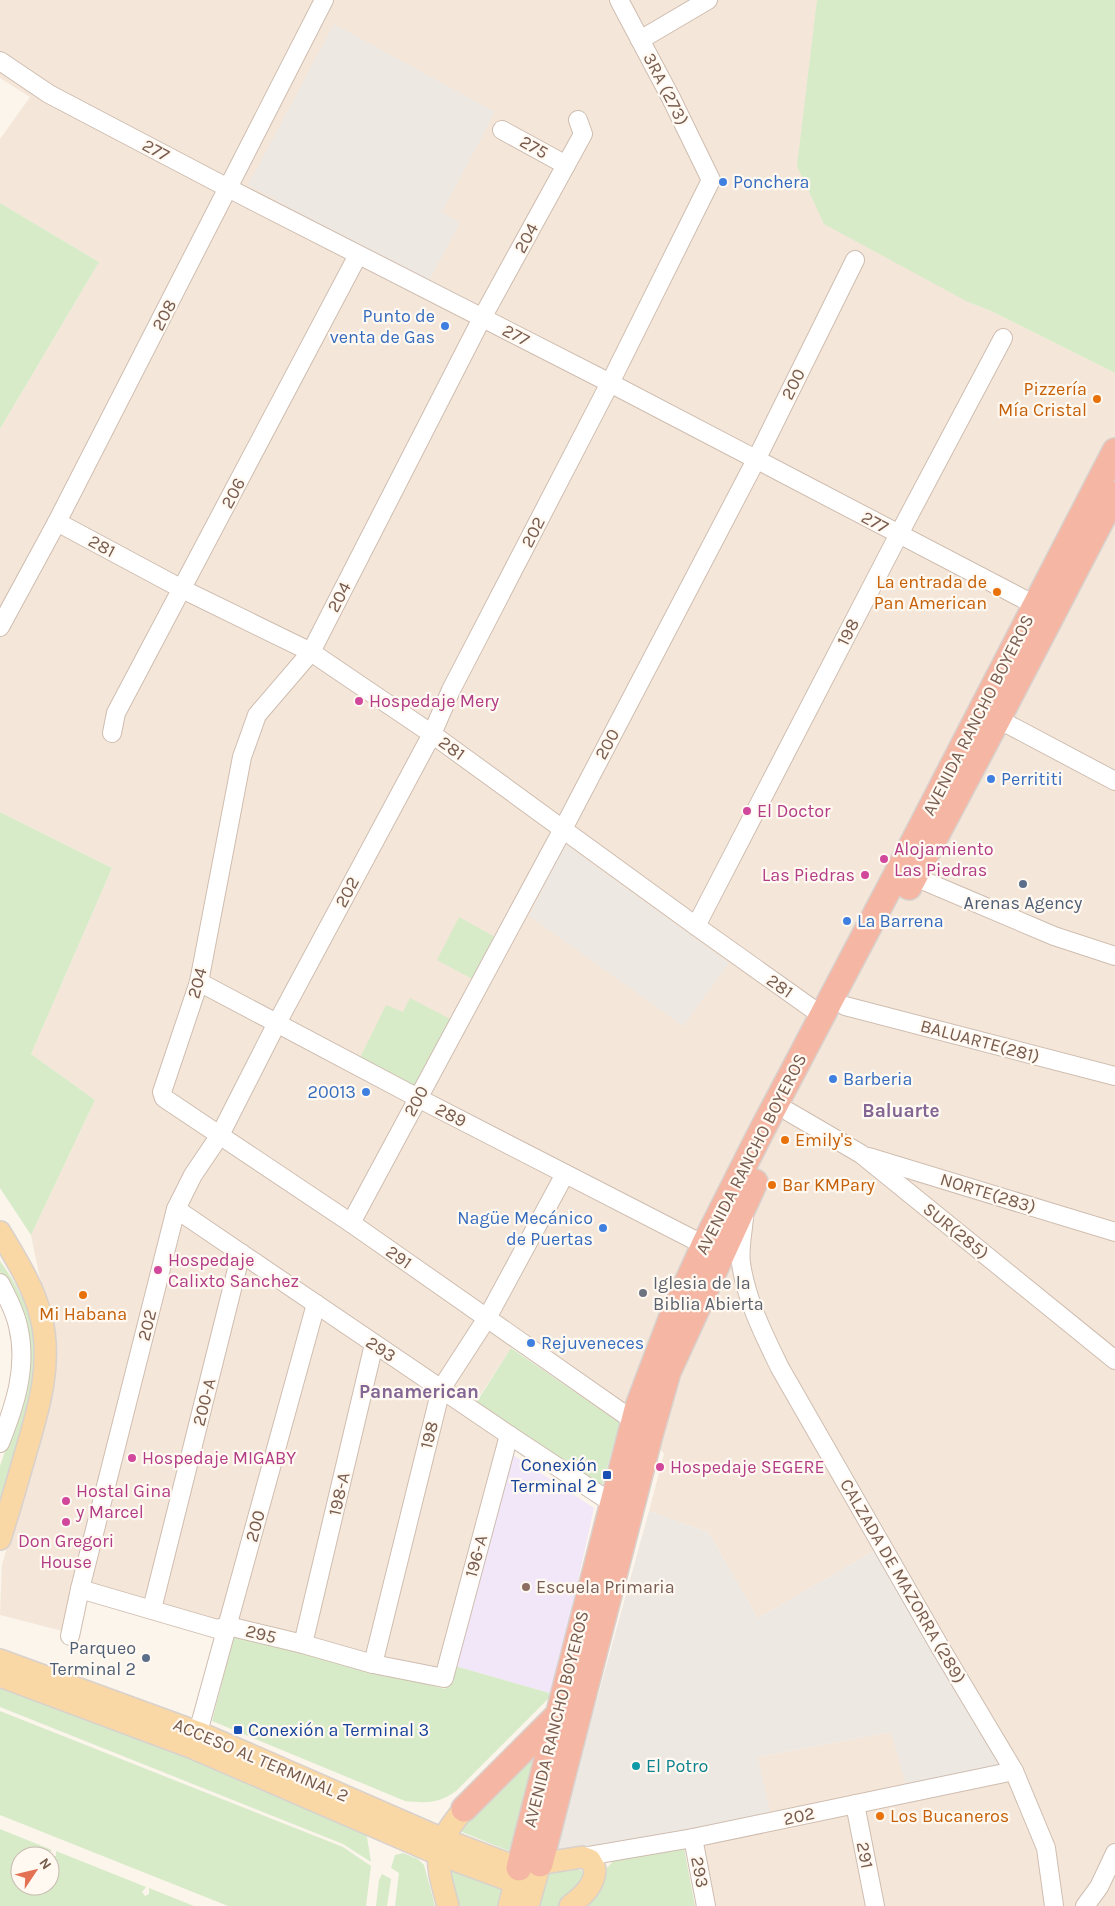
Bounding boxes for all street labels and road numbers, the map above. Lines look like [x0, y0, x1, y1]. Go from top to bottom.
street label: 3RA (273) [638, 49, 694, 129]
street label: 275 [516, 130, 552, 164]
street label: 277 [139, 134, 174, 166]
street label: 204 [509, 219, 543, 257]
street label: 208 [147, 296, 181, 334]
street label: 277 [499, 319, 534, 351]
street label: 200 [776, 365, 810, 403]
street label: 206 [216, 474, 250, 512]
street label: 277 [858, 506, 893, 538]
street label: 202 [516, 513, 550, 551]
street label: 281 [85, 530, 119, 562]
street label: 204 [322, 578, 356, 616]
street label: AVENIDA RANCHO BOYEROS [918, 611, 1038, 819]
street label: 198 [832, 615, 864, 649]
street label: 200 [590, 725, 624, 763]
street label: 281 [434, 731, 470, 765]
street label: 202 [330, 873, 364, 911]
street label: 204 [182, 965, 212, 1001]
street label: 281 [762, 969, 798, 1003]
street label: BALUARTE(281) [918, 1015, 1042, 1067]
street label: AVENIDA RANCHO BOYEROS [691, 1050, 811, 1258]
street label: 200 [399, 1082, 433, 1120]
street label: 289 [432, 1098, 470, 1132]
street label: NORTE(283) [937, 1168, 1039, 1218]
street label: SUR(285) [919, 1198, 993, 1264]
street label: 291 [382, 1240, 416, 1274]
street label: 202 [133, 1307, 161, 1343]
street label: 293 [362, 1331, 400, 1367]
street label: 200-A [187, 1376, 221, 1428]
street label: 198 [415, 1419, 443, 1451]
street label: 198-A [323, 1470, 355, 1518]
street label: CALZADA DE MAZORRA (289) [835, 1475, 971, 1687]
street label: 200 [240, 1508, 270, 1544]
street label: 196-A [460, 1532, 492, 1580]
street label: AVENIDA RANCHO BOYEROS [518, 1608, 594, 1830]
street label: 295 [243, 1620, 279, 1648]
street label: ACCESO AL TERMINAL 2 [170, 1713, 352, 1807]
street label: 202 [781, 1802, 817, 1830]
street label: 291 [852, 1840, 878, 1870]
street label: 293 [686, 1854, 714, 1890]

